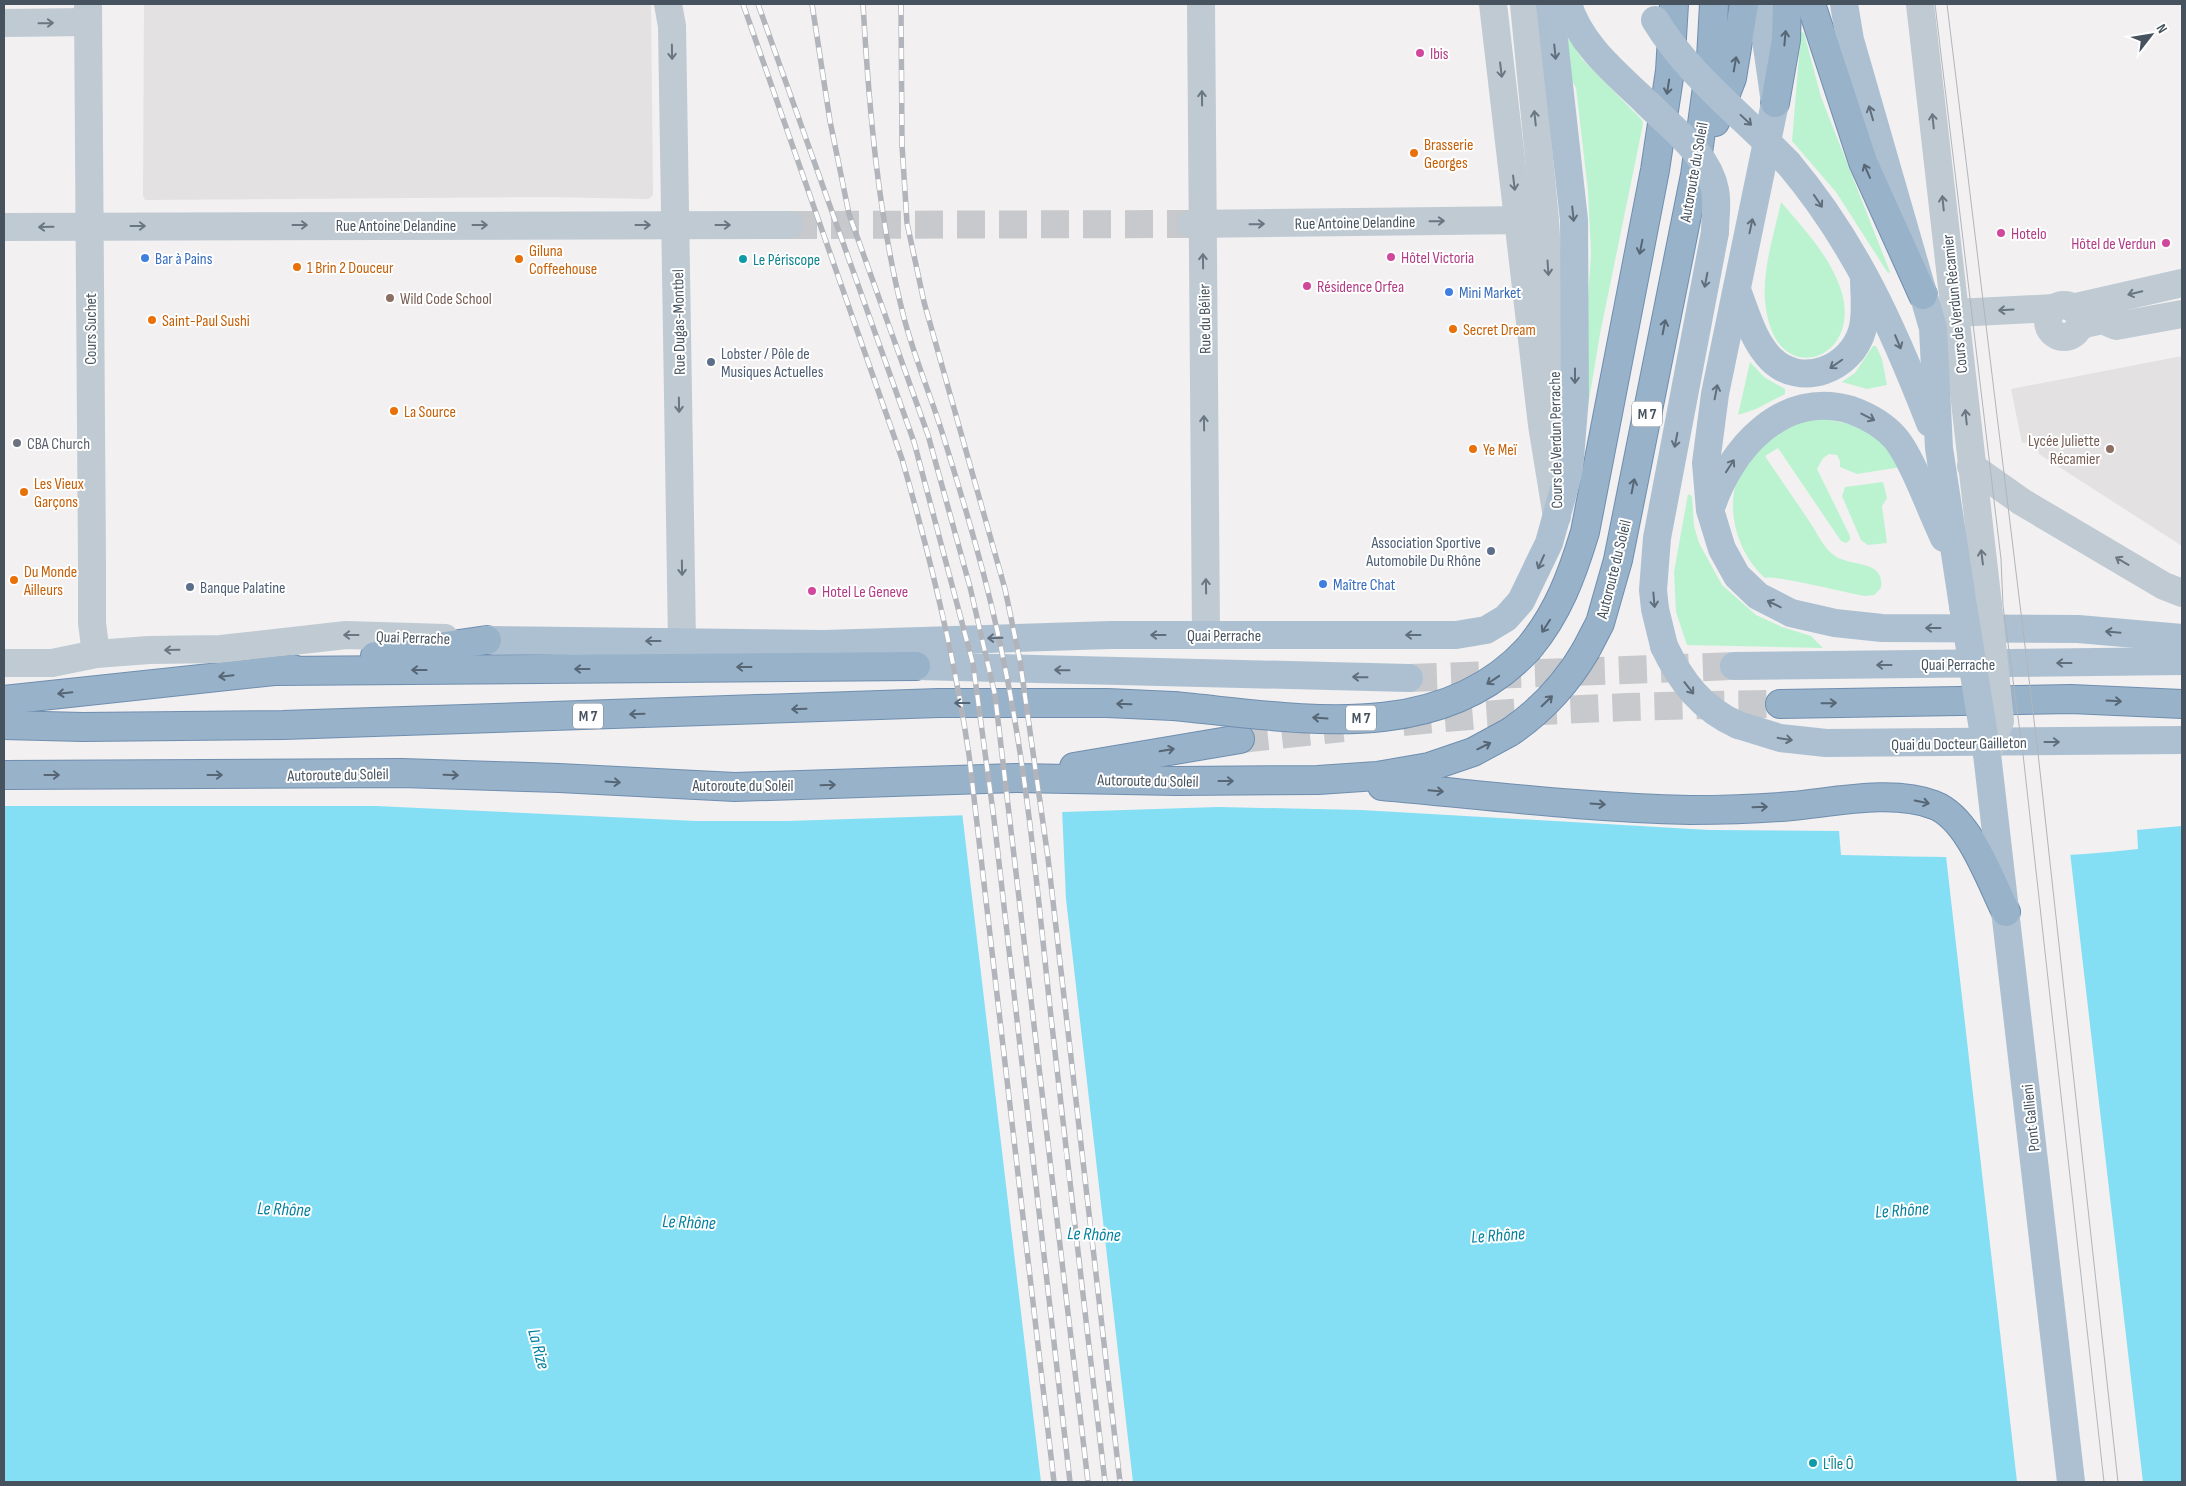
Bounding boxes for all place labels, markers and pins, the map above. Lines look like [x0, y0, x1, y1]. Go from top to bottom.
place label: Ibis [1430, 45, 1449, 64]
marker: Ibis [1414, 47, 1426, 59]
place label: Brasserie Georges [1424, 136, 1473, 173]
marker: Brasserie Georges [1408, 147, 1420, 159]
place label: Hotelo [2011, 225, 2047, 244]
marker: Hotelo [1995, 227, 2007, 239]
place label: Hôtel de Verdun [2071, 235, 2156, 254]
marker: Hôtel de Verdun [2160, 237, 2172, 249]
place label: Giluna Coffeehouse [529, 242, 597, 279]
place label: Hôtel Victoria [1401, 249, 1474, 268]
place label: Bar à Pains [155, 250, 213, 269]
place label: Le Périscope [753, 251, 820, 270]
marker: Hôtel Victoria [1385, 251, 1397, 263]
marker: Bar à Pains [139, 252, 151, 264]
marker: Giluna Coffeehouse [513, 253, 525, 265]
marker: Le Périscope [737, 253, 749, 265]
place label: 1 Brin 2 Douceur [307, 259, 394, 278]
marker: 1 Brin 2 Douceur [291, 261, 303, 273]
place label: Résidence Orfea [1317, 278, 1404, 297]
marker: Résidence Orfea [1301, 280, 1313, 292]
place label: Mini Market [1459, 284, 1521, 303]
marker: Mini Market [1443, 286, 1455, 298]
place label: Wild Code School [400, 290, 492, 309]
marker: Wild Code School [384, 292, 396, 304]
place label: Saint-Paul Sushi [162, 312, 250, 331]
marker: Saint-Paul Sushi [146, 314, 158, 326]
place label: Secret Dream [1463, 321, 1536, 340]
marker: Secret Dream [1447, 323, 1459, 335]
place label: Lobster / Pôle de Musiques Actuelles [721, 345, 824, 382]
marker: Lobster / Pôle de Musiques Actuelles [705, 356, 717, 368]
place label: La Source [404, 403, 456, 422]
marker: La Source [388, 405, 400, 417]
place label: Lycée Juliette Récamier [2028, 432, 2100, 469]
place label: CBA Church [27, 435, 90, 454]
marker: CBA Church [11, 437, 23, 449]
place label: Ye Meï [1483, 441, 1518, 460]
marker: Ye Meï [1467, 443, 1479, 455]
marker: Lycée Juliette Récamier [2104, 443, 2116, 455]
place label: Les Vieux Garçons [34, 475, 84, 512]
marker: Les Vieux Garçons [18, 486, 30, 498]
place label: Association Sportive Automobile Du Rhône [1365, 534, 1481, 571]
marker: Association Sportive Automobile Du Rhône [1485, 545, 1497, 557]
place label: Du Monde Ailleurs [23, 563, 77, 600]
marker: Du Monde Ailleurs [8, 574, 20, 586]
place label: Maître Chat [1333, 576, 1396, 595]
marker: Maître Chat [1317, 578, 1329, 590]
place label: Banque Palatine [200, 579, 285, 598]
marker: Banque Palatine [184, 581, 196, 593]
place label: Hotel Le Geneve [822, 583, 908, 602]
marker: Hotel Le Geneve [806, 585, 818, 597]
place label: L'Île Ô [1823, 1455, 1854, 1474]
marker: L'Île Ô [1807, 1457, 1819, 1469]

